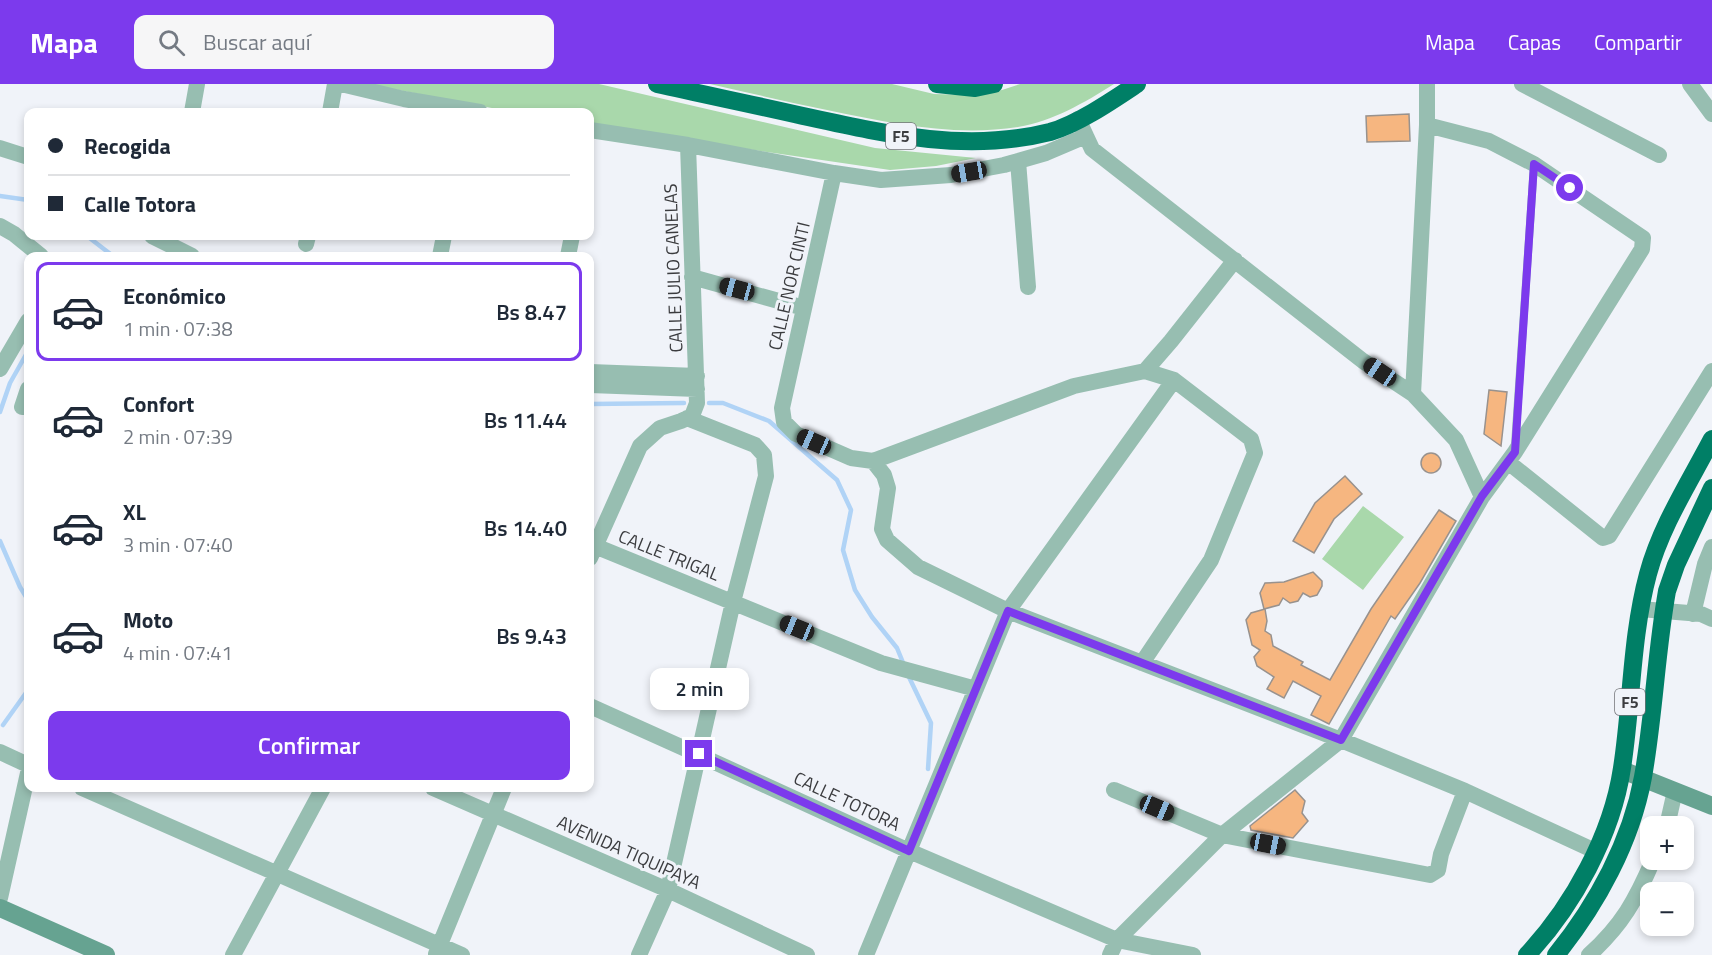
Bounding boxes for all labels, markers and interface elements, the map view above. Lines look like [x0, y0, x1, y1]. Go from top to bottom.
search box [134, 15, 554, 69]
text: Mapa [30, 21, 98, 64]
text: Buscar aquí [203, 25, 311, 59]
icon: search [155, 26, 188, 59]
text: Mapa [1425, 26, 1475, 58]
text: Capas [1508, 26, 1561, 58]
text: Compartir [1594, 26, 1682, 58]
road number: F5 [886, 123, 916, 149]
text: Recogida [84, 129, 171, 163]
car [950, 160, 988, 184]
route start [1556, 174, 1583, 201]
street label: CALLE JULIO CANELAS [657, 183, 689, 353]
text: Calle Totora [84, 187, 196, 221]
street label: CALLE NOR CINTI [761, 219, 817, 353]
car [717, 276, 757, 302]
text: Económico [123, 279, 226, 313]
icon: car [51, 285, 105, 339]
text: Bs 8.47 [496, 295, 567, 329]
text: 1 min · 07:38 [123, 313, 233, 344]
car [1360, 354, 1400, 390]
text: Confort [123, 387, 194, 421]
icon: car [51, 393, 105, 447]
text: Bs 11.44 [484, 403, 567, 437]
text: 2 min · 07:39 [123, 421, 233, 452]
car [794, 426, 834, 458]
text: XL [123, 495, 146, 529]
icon: car [51, 501, 105, 555]
text: Bs 14.40 [484, 511, 567, 545]
street label: CALLE TRIGAL [614, 522, 724, 588]
text: 3 min · 07:40 [123, 529, 233, 560]
text: Moto [123, 603, 173, 637]
icon: car [51, 609, 105, 663]
car [777, 613, 817, 643]
text: Bs 9.43 [496, 619, 567, 653]
text: 4 min · 07:41 [123, 637, 233, 668]
callout: 2 min [650, 667, 748, 709]
text: 2 min [675, 673, 724, 704]
road number: F5 [1615, 689, 1645, 715]
button: Confirmar [48, 711, 570, 780]
route end [685, 740, 712, 767]
street label: CALLE TOTORA [789, 764, 905, 838]
car [1137, 793, 1177, 823]
street label: AVENIDA TIQUIPAYA [553, 808, 705, 896]
map controls [1640, 816, 1694, 936]
button: + [1640, 816, 1694, 870]
car [1249, 832, 1287, 856]
button: − [1640, 882, 1694, 936]

